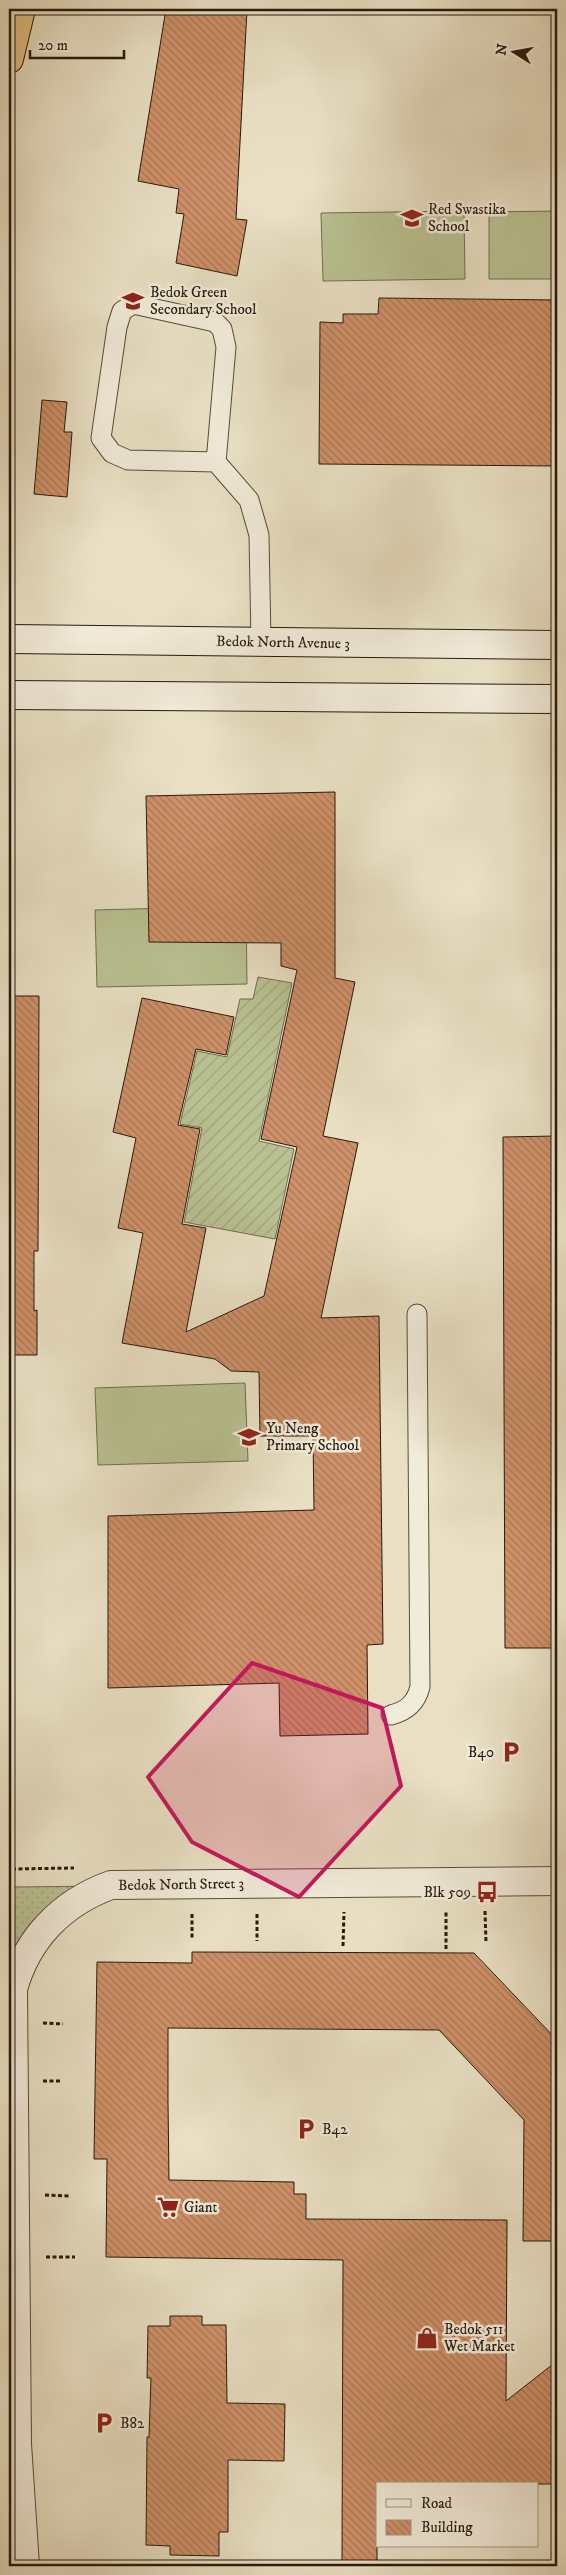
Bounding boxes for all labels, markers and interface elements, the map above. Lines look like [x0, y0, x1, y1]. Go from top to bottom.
scale bar [30, 28, 124, 60]
north arrow [488, 28, 538, 78]
text: 20 m [38, 36, 68, 55]
text: N [492, 42, 512, 57]
place label: Red Swastika School [428, 200, 507, 236]
school or university icon: Red Swastika School [399, 205, 425, 231]
place label: Bedok Green Secondary School [150, 283, 257, 319]
school or university icon: Bedok Green Secondary School [120, 288, 146, 314]
street label: Bedok North Avenue 3 [216, 632, 350, 653]
place label: Yu Neng Primary School [266, 1419, 359, 1455]
school or university icon: Yu Neng Primary School [236, 1424, 262, 1450]
parking icon: B40 [498, 1739, 524, 1765]
place label: B40 [468, 1743, 494, 1762]
street label: Bedok North Street 3 [118, 1874, 244, 1895]
bus stop icon: Blk 509 [474, 1879, 500, 1905]
place label: Blk 509 [423, 1883, 471, 1902]
parking icon: B42 [293, 2116, 319, 2142]
place label: B42 [322, 2120, 348, 2139]
supermarket icon: Giant [155, 2194, 181, 2220]
place label: Giant [184, 2198, 217, 2217]
place label: Bedok 511 Wet Market [443, 2320, 515, 2356]
shop icon: Bedok 511 Wet Market [414, 2325, 440, 2351]
parking icon: B82 [91, 2410, 117, 2436]
place label: B82 [120, 2414, 145, 2433]
legend [376, 2482, 538, 2548]
text: Road [421, 2494, 453, 2513]
text: Building [421, 2518, 473, 2537]

